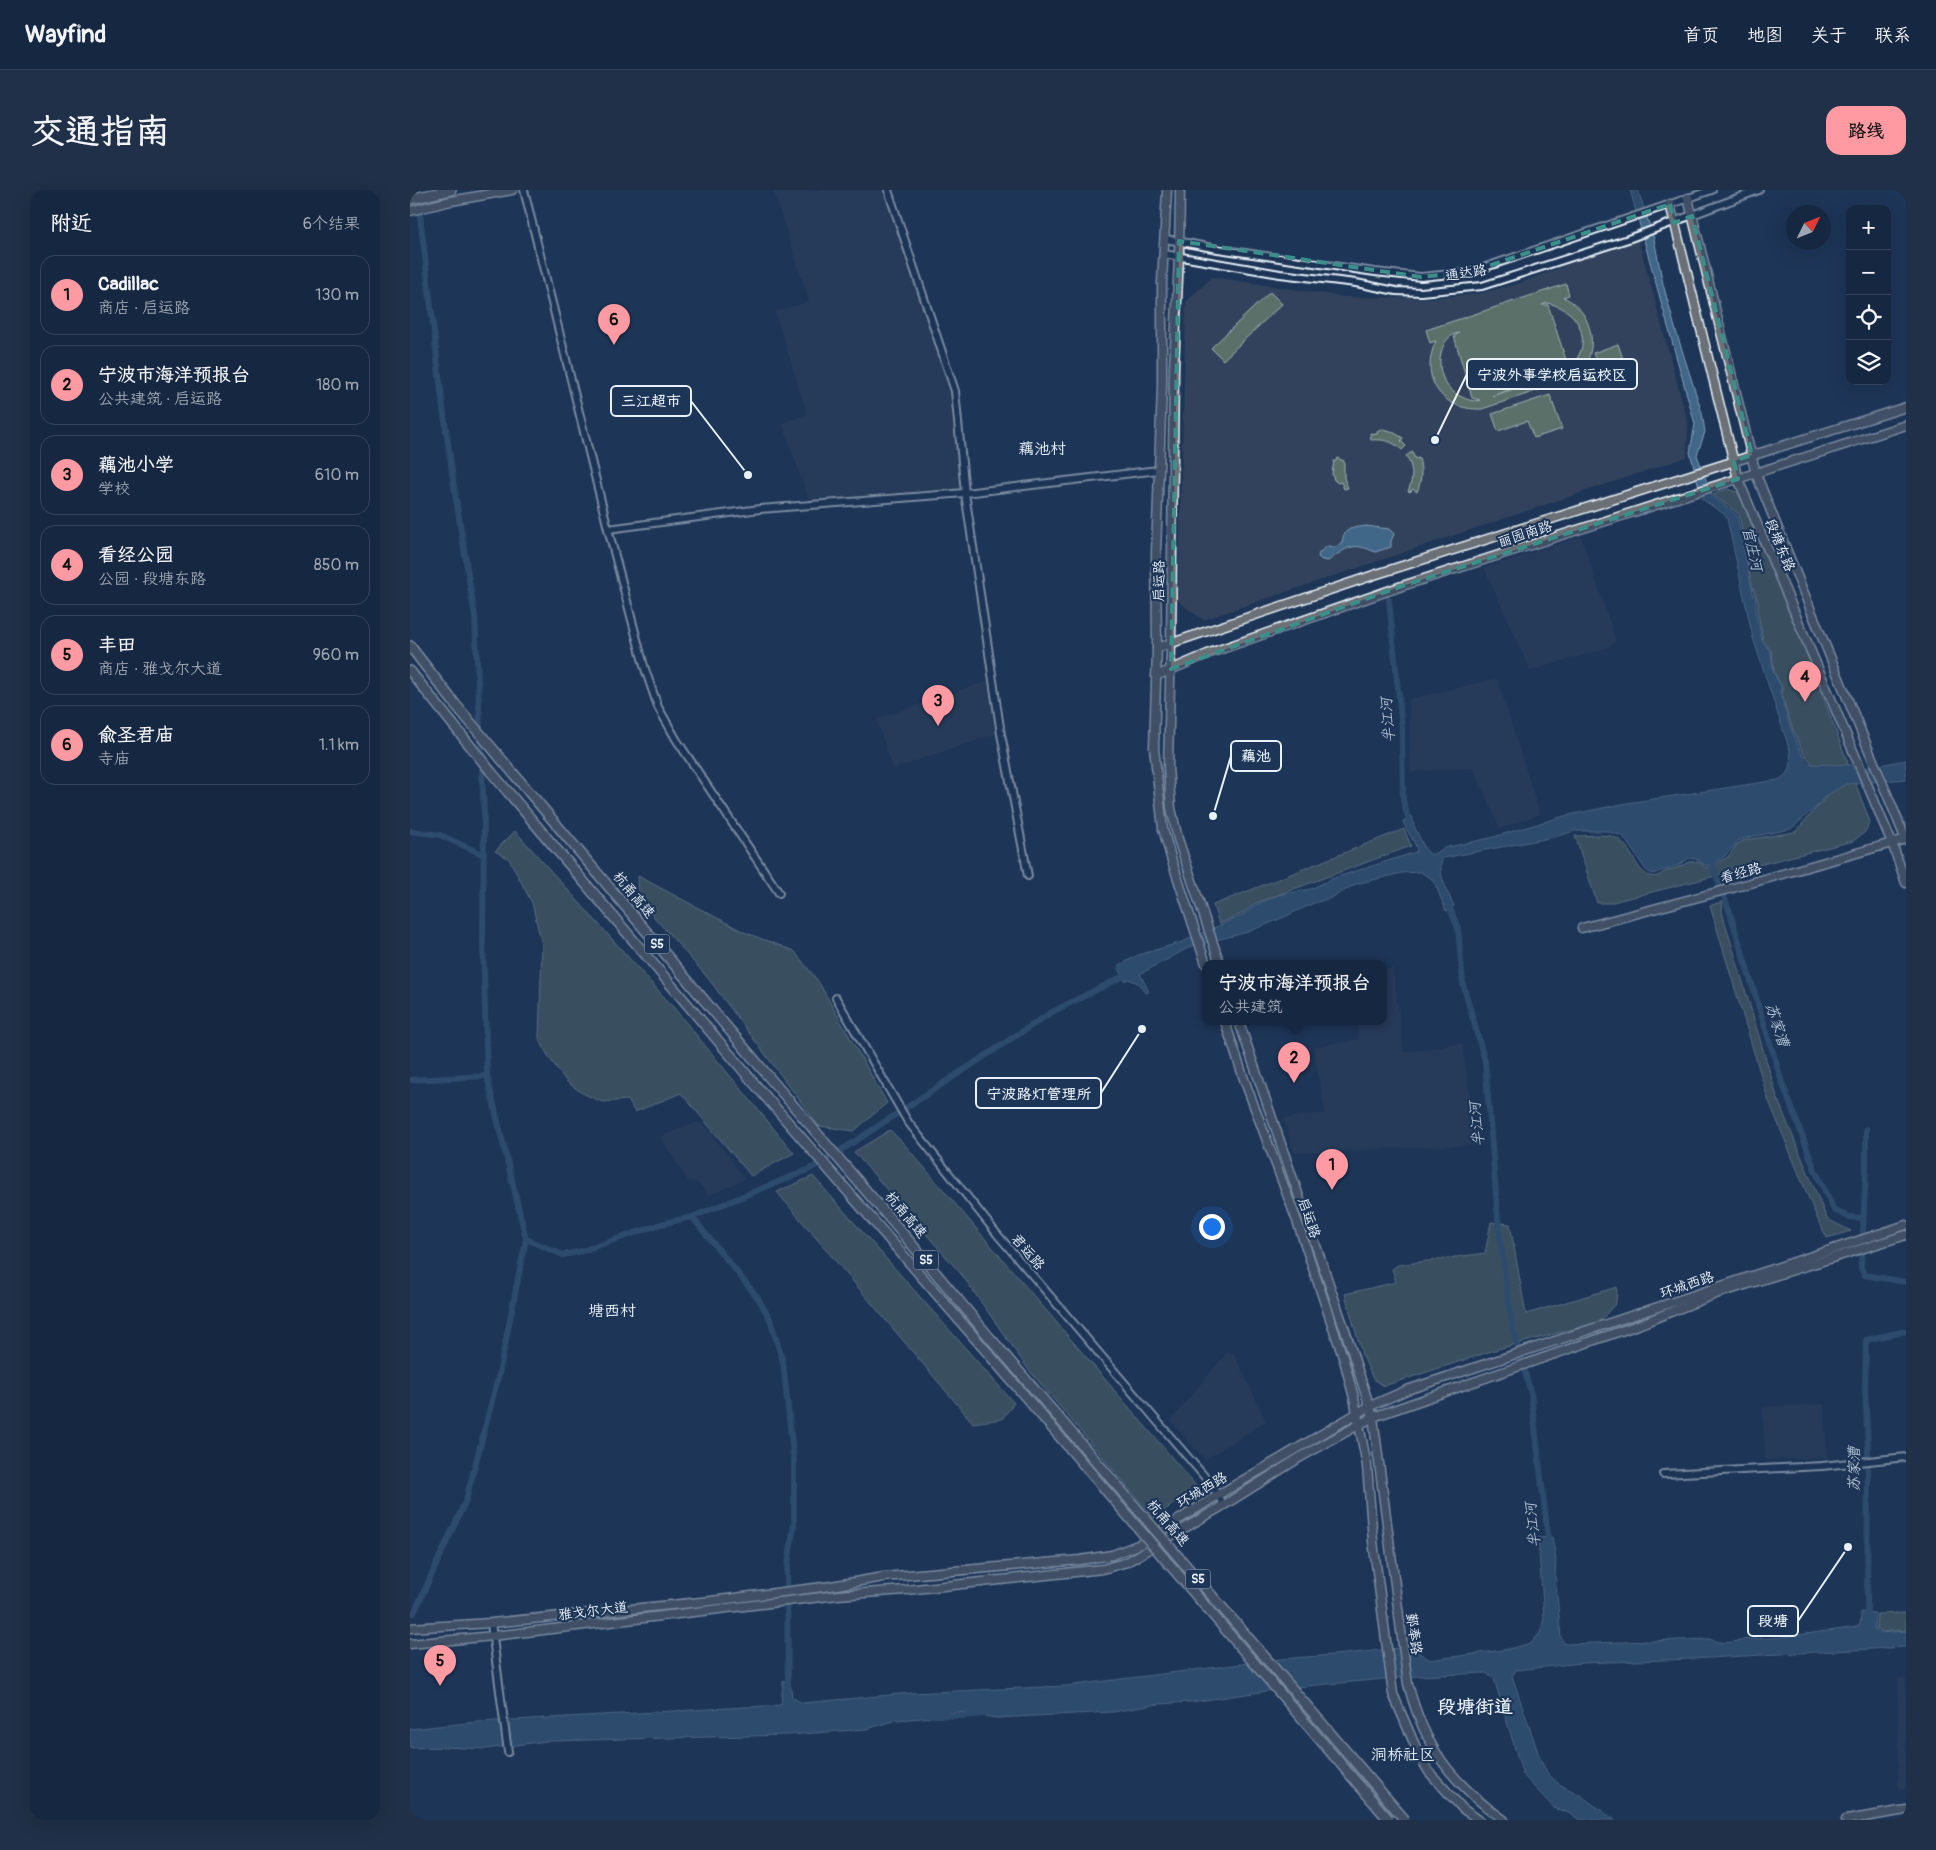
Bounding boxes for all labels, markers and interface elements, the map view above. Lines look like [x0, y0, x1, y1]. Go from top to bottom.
text: Wayfind [25, 20, 106, 49]
text: 首页 [1683, 24, 1719, 47]
text: 地图 [1747, 24, 1783, 47]
text: 关于 [1811, 24, 1847, 47]
text: 联系 [1875, 24, 1911, 47]
button: 路线 [1826, 106, 1906, 155]
text: 交通指南 [30, 110, 170, 154]
north arrow [1786, 205, 1831, 250]
map controls [1846, 205, 1891, 385]
button: + [1846, 205, 1891, 250]
text: 附近 [50, 210, 92, 237]
text: 6个结果 [303, 214, 360, 234]
button: − [1846, 250, 1891, 295]
street label: 通达路 [1444, 261, 1488, 285]
text: Cadillac [98, 272, 159, 296]
text: 1 [64, 285, 70, 305]
text: 130 m [315, 285, 359, 305]
button: locate [1846, 295, 1891, 340]
text: 商店 · 启运路 [98, 298, 190, 318]
pin: 6 [598, 304, 630, 345]
button: layers [1846, 340, 1891, 385]
callout: 宁波外事学校启运校区 [1467, 359, 1637, 389]
text: 宁波市海洋预报台 [98, 363, 250, 387]
text: 宁波外事学校启运校区 [1477, 366, 1627, 385]
text: 2 [63, 375, 71, 395]
text: 180 m [316, 375, 359, 395]
callout: 三江超市 [611, 386, 691, 416]
text: 公共建筑 · 启运路 [98, 389, 222, 409]
text: 三江超市 [621, 392, 681, 411]
district label: 藕池村 [1018, 439, 1066, 459]
text: 藕池小学 [98, 453, 174, 477]
text: 3 [63, 465, 71, 485]
text: 610 m [315, 465, 359, 485]
text: 学校 [98, 479, 130, 499]
street label: 段塘东路 [1761, 516, 1799, 574]
street label: 丽园南路 [1496, 517, 1554, 551]
water label: 官庄河 [1738, 525, 1767, 576]
text: 看经公园 [98, 543, 174, 567]
text: 4 [62, 555, 72, 575]
text: 850 m [314, 555, 359, 575]
street label: 启运路 [1150, 560, 1168, 602]
text: 公园 · 段塘东路 [98, 569, 206, 589]
text: 丰田 [98, 633, 136, 657]
text: 5 [63, 645, 71, 665]
text: 960 m [313, 645, 359, 665]
text: 商店 · 雅戈尔大道 [98, 659, 222, 679]
pin: 4 [1789, 661, 1821, 702]
pin: 3 [922, 685, 954, 726]
water label: 半江河 [1377, 694, 1399, 743]
text: 俞圣君庙 [98, 723, 174, 747]
text: 6 [62, 735, 72, 755]
text: 1.1 km [319, 735, 359, 755]
callout: 藕池 [1231, 741, 1281, 771]
text: 藕池 [1241, 747, 1271, 766]
text: 寺庙 [98, 749, 130, 769]
street label: 看经路 [1718, 859, 1764, 887]
street label: 杭甬高速 [609, 868, 659, 922]
road number: S5 [644, 934, 670, 954]
popup [1202, 960, 1387, 1025]
text: 宁波市海洋预报台 [1218, 971, 1371, 995]
text: 公共建筑 [1218, 997, 1283, 1017]
water label: 苏家漕 [1761, 1001, 1794, 1051]
pin: 2 [1278, 1042, 1310, 1083]
callout: 宁波路灯管理所 [976, 1078, 1101, 1108]
text: 宁波路灯管理所 [986, 1085, 1092, 1104]
water label: 半江河 [1465, 1098, 1488, 1147]
pin: 1 [1316, 1149, 1348, 1190]
street label: 杭甬高速 [881, 1188, 931, 1242]
street label: 启运路 [1294, 1195, 1324, 1241]
your location [1199, 1214, 1225, 1240]
street label: 君运路 [1008, 1231, 1048, 1273]
road number: S5 [914, 1250, 938, 1270]
street label: 环城西路 [1658, 1268, 1716, 1302]
district label: 塘西村 [588, 1301, 636, 1321]
water label: 苏家漕 [1845, 1445, 1864, 1492]
street label: 环城西路 [1174, 1468, 1230, 1512]
street label: 杭甬高速 [1143, 1496, 1193, 1550]
water label: 半江河 [1521, 1499, 1545, 1548]
road number: S5 [1186, 1570, 1210, 1588]
street label: 雅戈尔大道 [557, 1598, 629, 1624]
callout: 段塘 [1748, 1606, 1798, 1636]
street label: 鄞奉路 [1403, 1612, 1425, 1656]
text: 段塘 [1758, 1612, 1788, 1631]
pin: 5 [424, 1645, 456, 1686]
district label: 段塘街道 [1437, 1695, 1513, 1719]
district label: 洞桥社区 [1371, 1745, 1435, 1765]

